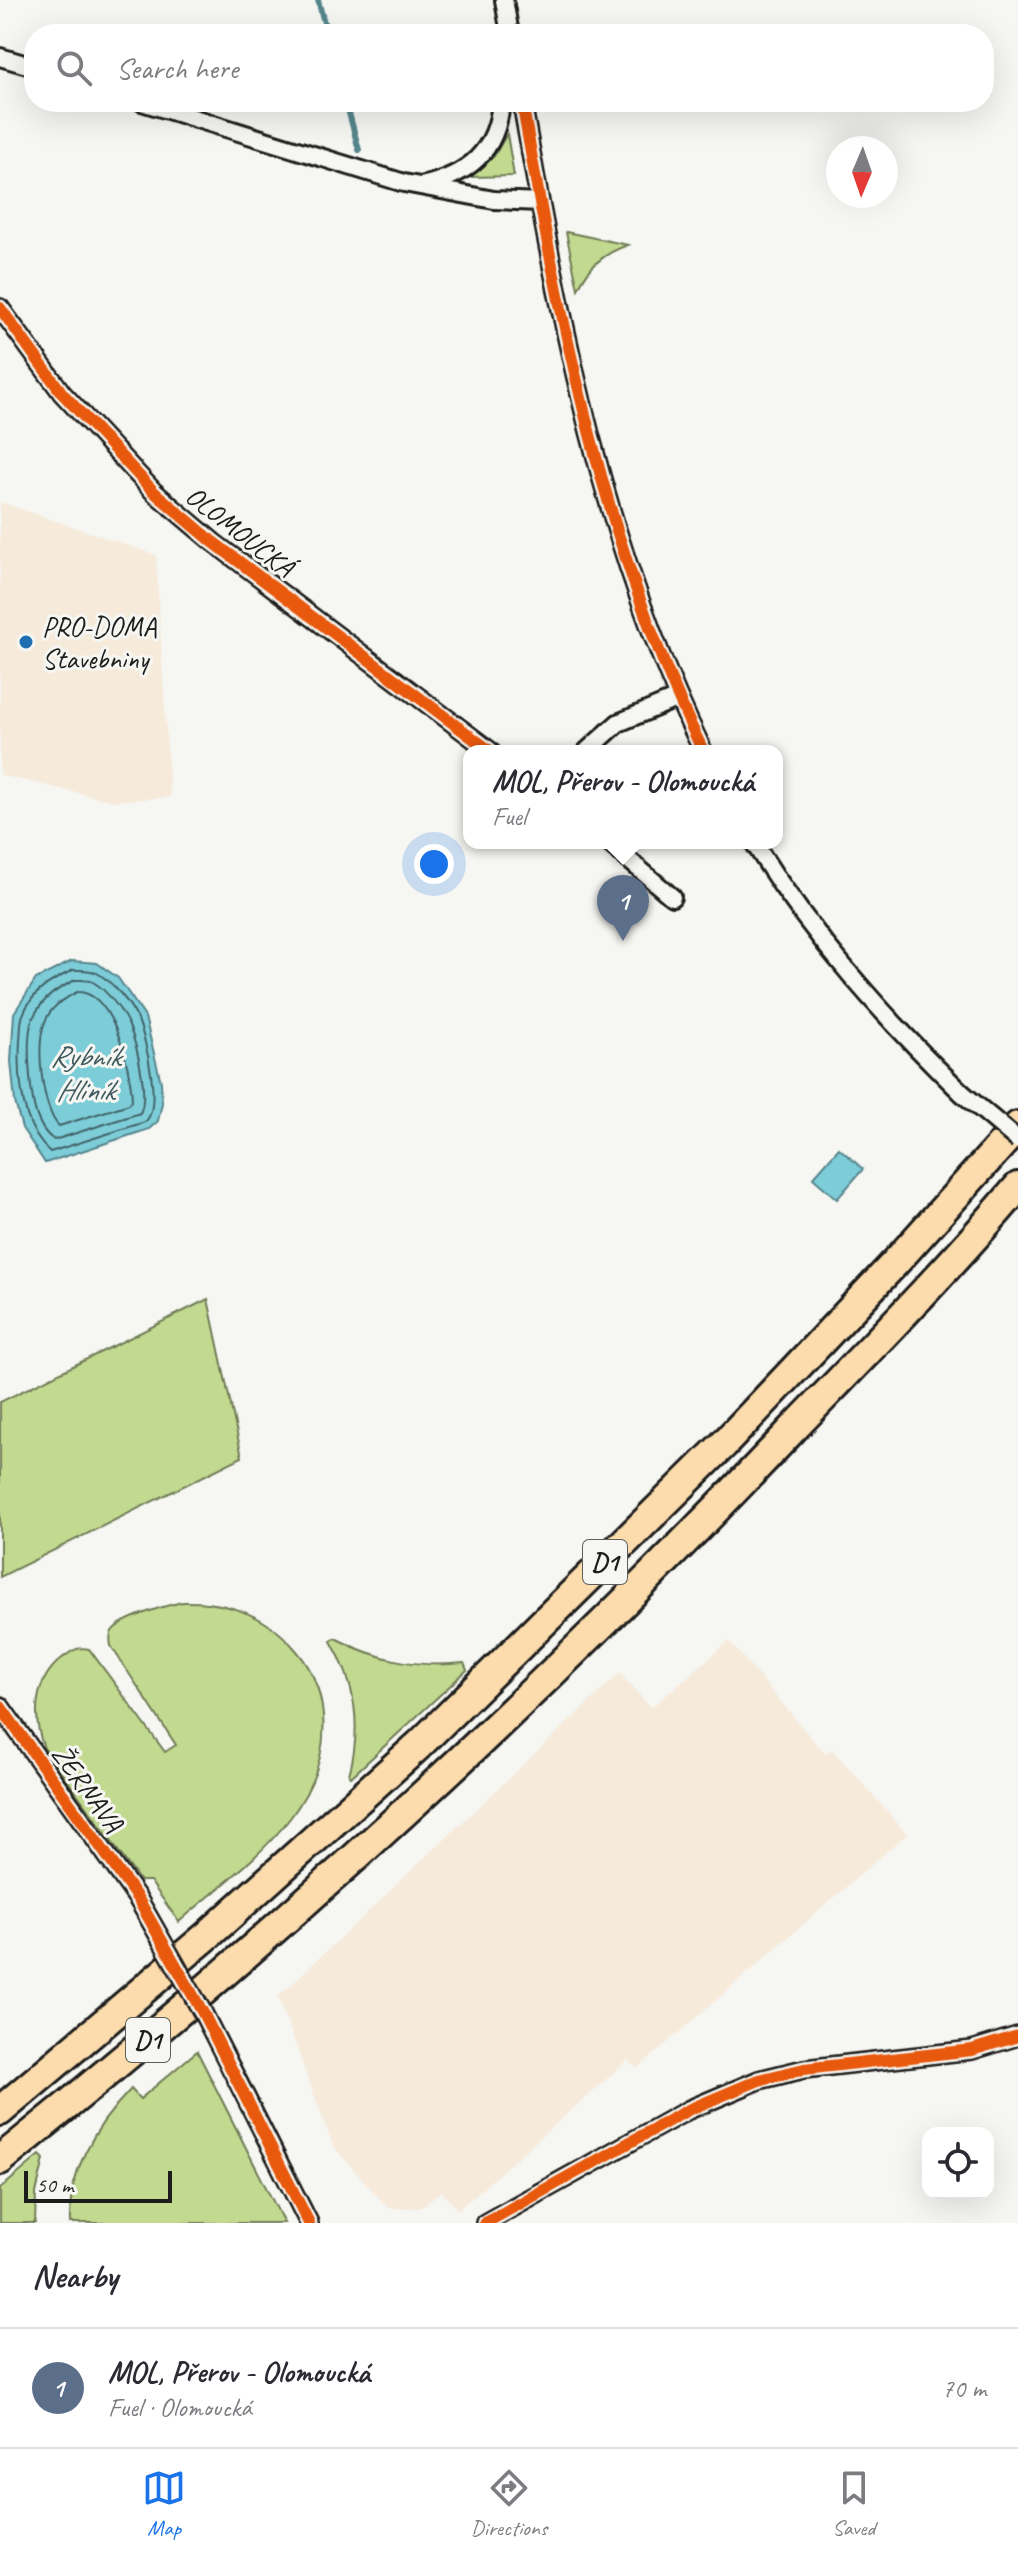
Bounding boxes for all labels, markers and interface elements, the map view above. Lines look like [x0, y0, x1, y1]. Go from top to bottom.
search box [24, 24, 994, 112]
icon: search [52, 46, 96, 90]
text: Search here [116, 49, 238, 87]
north arrow [826, 136, 898, 208]
street label: OLOMOUCKÁ [179, 478, 304, 587]
place label: PRO-DOMA Stavebniny [42, 609, 157, 676]
marker: PRO-DOMA Stavebniny [17, 633, 35, 651]
popup [463, 745, 783, 849]
text: MOL, Přerov - Olomoucká [492, 762, 754, 800]
text: Fuel [492, 800, 526, 833]
your location [414, 844, 454, 884]
pin: 1 [597, 875, 649, 941]
water label: Rybník Hliník [50, 1037, 125, 1109]
road number: D1 [583, 1540, 627, 1584]
street label: ŽERNAVA [44, 1737, 132, 1840]
road number: D1 [126, 2018, 170, 2062]
map controls [922, 2127, 994, 2199]
button: locate [922, 2127, 994, 2199]
scale bar [24, 2167, 172, 2203]
text: 50 m [36, 2171, 73, 2199]
text: Nearby [32, 2254, 118, 2297]
text: MOL, Přerov - Olomoucká [108, 2353, 370, 2391]
text: 1 [52, 2372, 64, 2405]
text: 70 m [942, 2372, 986, 2405]
text: Fuel · Olomoucká [108, 2391, 252, 2424]
tab: Map [142, 2466, 186, 2542]
tab: Directions [471, 2466, 547, 2542]
tab: Saved [832, 2466, 876, 2542]

